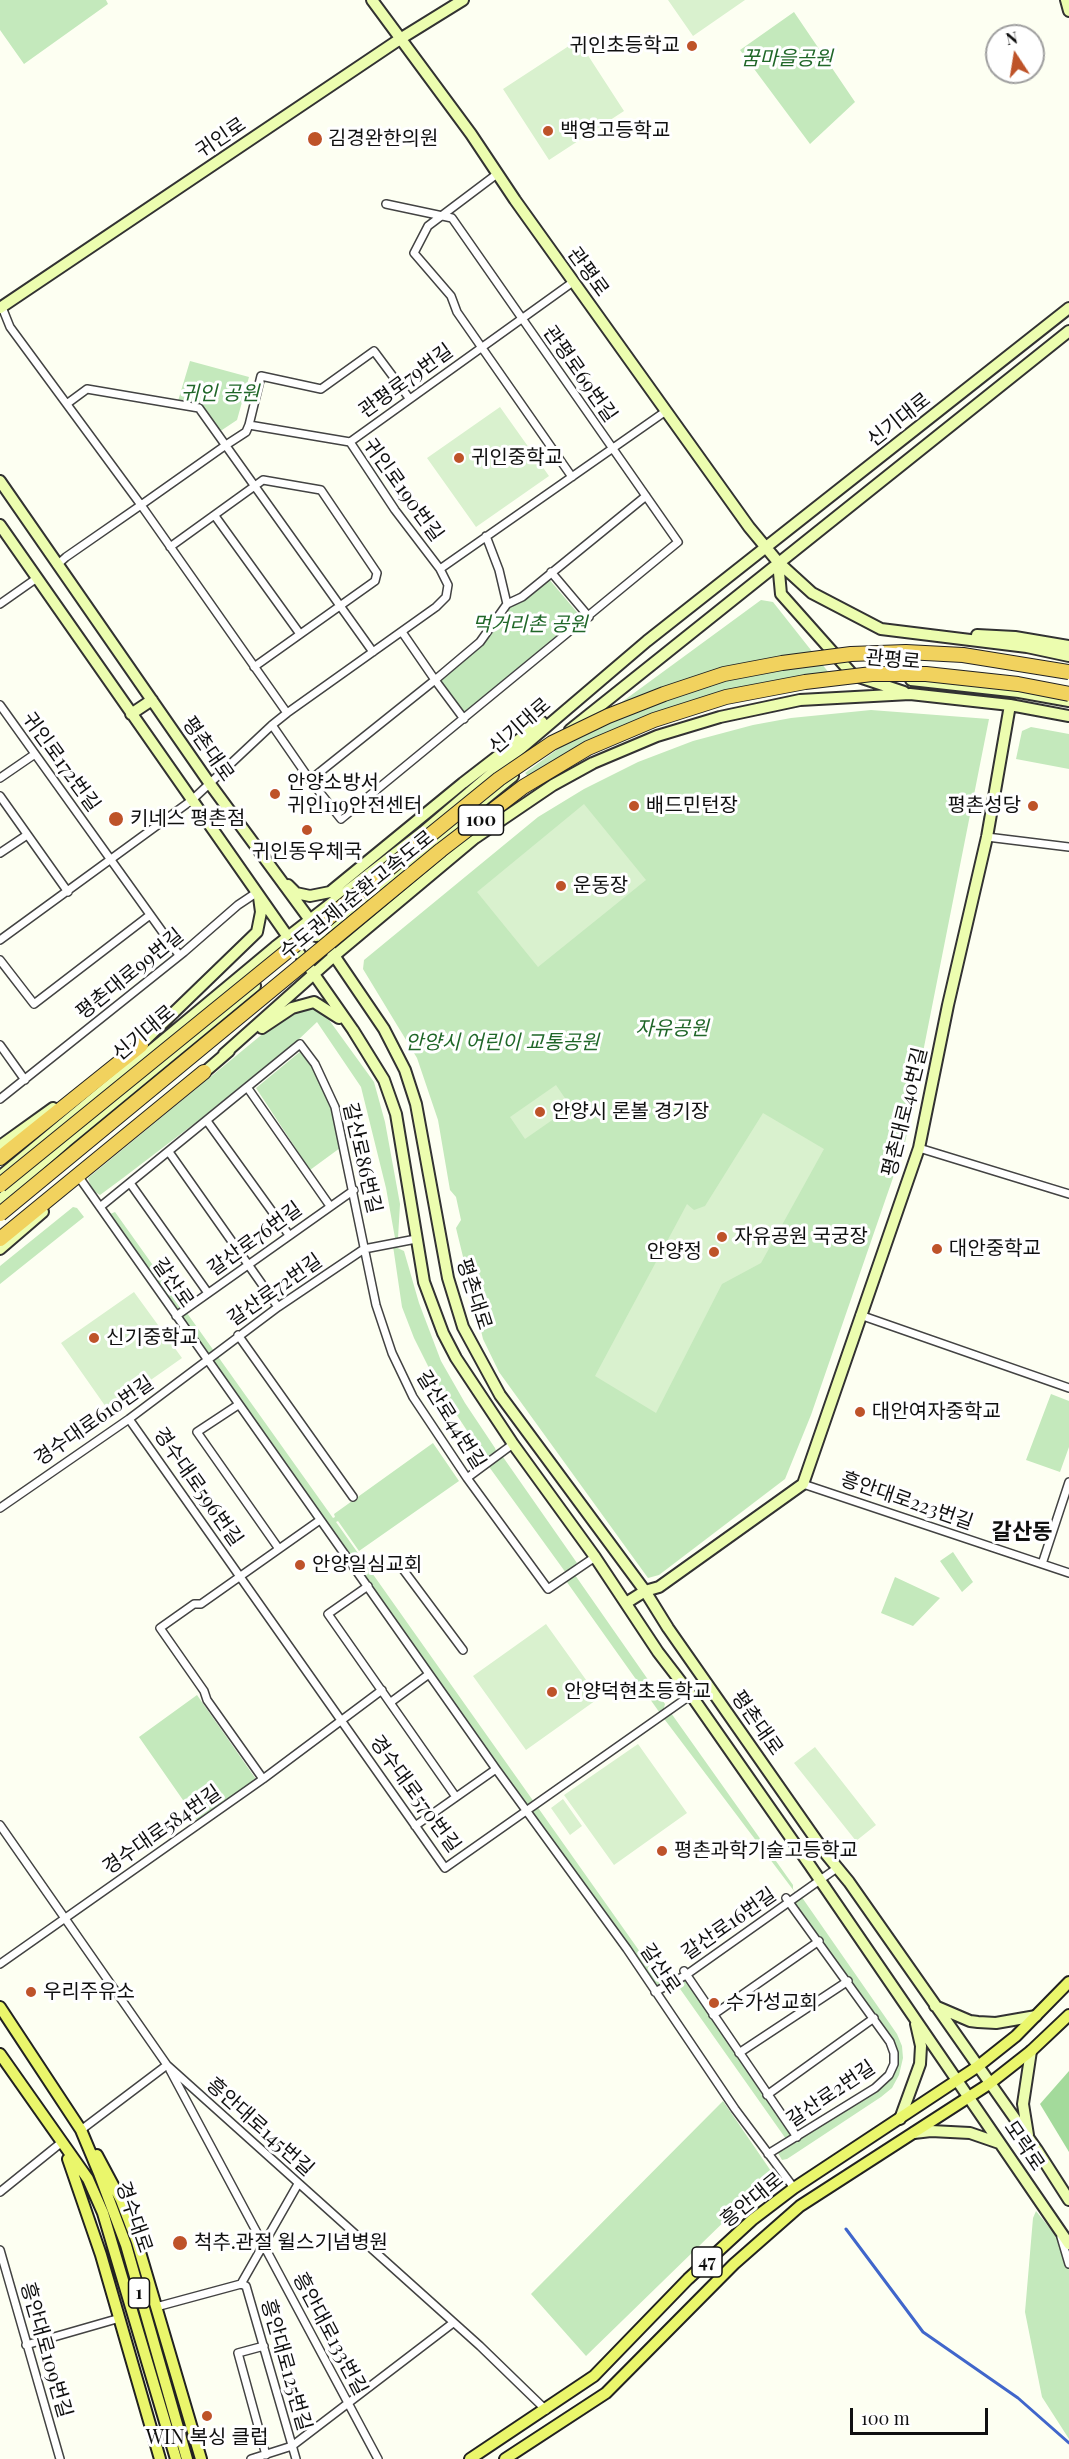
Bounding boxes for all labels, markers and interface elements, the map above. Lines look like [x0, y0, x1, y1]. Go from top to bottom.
north arrow [985, 24, 1045, 84]
text: N [1004, 26, 1019, 49]
place label: 귀인초등학교 [570, 34, 680, 58]
marker: 귀인초등학교 [685, 39, 699, 53]
park label: 꿈마을공원 [741, 47, 833, 71]
street label: 귀인로 [191, 113, 251, 163]
place label: 백영고등학교 [560, 119, 670, 143]
marker: 백영고등학교 [541, 124, 555, 138]
place label: 김경완한의원 [328, 127, 438, 151]
marker: 김경완한의원 [306, 130, 324, 148]
street label: 관평로 [562, 243, 614, 301]
street label: 관평로69번길 [538, 321, 622, 427]
street label: 관평로79번길 [354, 339, 458, 423]
park label: 귀인 공원 [181, 382, 259, 406]
street label: 신기대로 [863, 388, 935, 452]
street label: 귀인로190번길 [358, 434, 448, 546]
place label: 귀인중학교 [471, 446, 563, 470]
marker: 귀인중학교 [452, 451, 466, 465]
park label: 먹거리촌 공원 [472, 613, 588, 637]
street label: 관평로 [864, 646, 922, 674]
street label: 신기대로 [484, 693, 556, 759]
street label: 귀인로172번길 [17, 708, 105, 816]
street label: 평촌대로 [177, 712, 239, 786]
place label: 안양소방서 귀인119안전센터 [287, 771, 422, 818]
marker: 안양소방서 귀인119안전센터 [268, 787, 282, 801]
place label: 배드민턴장 [646, 794, 738, 818]
place label: 평촌성당 [947, 794, 1021, 818]
marker: 배드민턴장 [627, 799, 641, 813]
marker: 평촌성당 [1026, 799, 1040, 813]
road number: 100 [458, 805, 504, 835]
place label: 키네스 평촌점 [130, 807, 245, 831]
marker: 키네스 평촌점 [107, 810, 125, 828]
marker: 귀인동우체국 [300, 823, 314, 837]
street label: 수도권제1순환고속도로 [275, 825, 439, 965]
place label: 귀인동우체국 [252, 840, 362, 864]
place label: 운동장 [573, 874, 628, 898]
marker: 운동장 [554, 879, 568, 893]
street label: 평촌대로99번길 [72, 924, 188, 1024]
street label: 신기대로 [108, 1000, 180, 1066]
park label: 자유공원 [635, 1017, 709, 1041]
park label: 안양시 어린이 교통공원 [405, 1031, 599, 1055]
street label: 평촌대로40번길 [877, 1045, 933, 1179]
street label: 갈산로86번길 [338, 1100, 386, 1216]
place label: 안양시 론볼 경기장 [552, 1100, 709, 1124]
marker: 안양시 론볼 경기장 [533, 1105, 547, 1119]
street label: 갈산로76번길 [203, 1197, 307, 1281]
place label: 자유공원 국궁장 [734, 1225, 868, 1249]
marker: 자유공원 국궁장 [715, 1230, 729, 1244]
place label: 대안중학교 [949, 1237, 1041, 1261]
place label: 안양정 [647, 1240, 702, 1264]
marker: 대안중학교 [930, 1242, 944, 1256]
marker: 안양정 [707, 1245, 721, 1259]
street label: 갈산로72번길 [223, 1249, 327, 1331]
street label: 갈산로 [147, 1254, 199, 1312]
street label: 평촌대로 [451, 1255, 497, 1333]
place label: 신기중학교 [106, 1326, 198, 1350]
marker: 신기중학교 [87, 1331, 101, 1345]
street label: 갈산로44번길 [411, 1366, 491, 1474]
street label: 경수대로610번길 [30, 1371, 158, 1471]
place label: 대안여자중학교 [872, 1400, 1001, 1424]
marker: 대안여자중학교 [853, 1405, 867, 1419]
street label: 경수대로596번길 [148, 1423, 248, 1551]
street label: 흥안대로223번길 [838, 1467, 976, 1535]
district label: 갈산동 [992, 1519, 1052, 1545]
place label: 안양일심교회 [312, 1553, 422, 1577]
marker: 안양일심교회 [293, 1558, 307, 1572]
place label: 안양덕현초등학교 [564, 1680, 711, 1704]
marker: 안양덕현초등학교 [545, 1685, 559, 1699]
street label: 평촌대로 [726, 1686, 788, 1760]
street label: 경수대로570번길 [364, 1731, 466, 1857]
street label: 경수대로584번길 [98, 1780, 226, 1880]
place label: 평촌과학기술고등학교 [674, 1839, 858, 1863]
marker: 평촌과학기술고등학교 [655, 1844, 669, 1858]
street label: 갈산로16번길 [677, 1883, 781, 1965]
street label: 갈산로 [635, 1939, 685, 1999]
place label: 우리주유소 [43, 1980, 135, 2004]
marker: 우리주유소 [24, 1985, 38, 1999]
place label: 수가성교회 [726, 1991, 818, 2015]
marker: 수가성교회 [707, 1996, 721, 2010]
street label: 갈산로2번길 [782, 2056, 880, 2132]
street label: 흥안대로145번길 [201, 2073, 319, 2181]
street label: 모락로 [999, 2116, 1049, 2176]
street label: 흥안대로 [716, 2168, 788, 2232]
street label: 경수대로 [111, 2178, 157, 2256]
place label: 척추.관절 윌스기념병원 [194, 2231, 388, 2255]
marker: 척추.관절 윌스기념병원 [171, 2234, 189, 2252]
road number: 47 [692, 2247, 722, 2277]
street label: 흥안대로133번길 [288, 2269, 372, 2399]
road number: 1 [128, 2278, 150, 2308]
street label: 흥안대로109번길 [15, 2279, 77, 2421]
street label: 흥안대로125번길 [256, 2296, 316, 2434]
scale bar [853, 2396, 991, 2434]
text: 100 m [861, 2406, 910, 2430]
marker: WIN 복싱 클럽 [200, 2409, 214, 2423]
place label: WIN 복싱 클럽 [146, 2426, 268, 2450]

